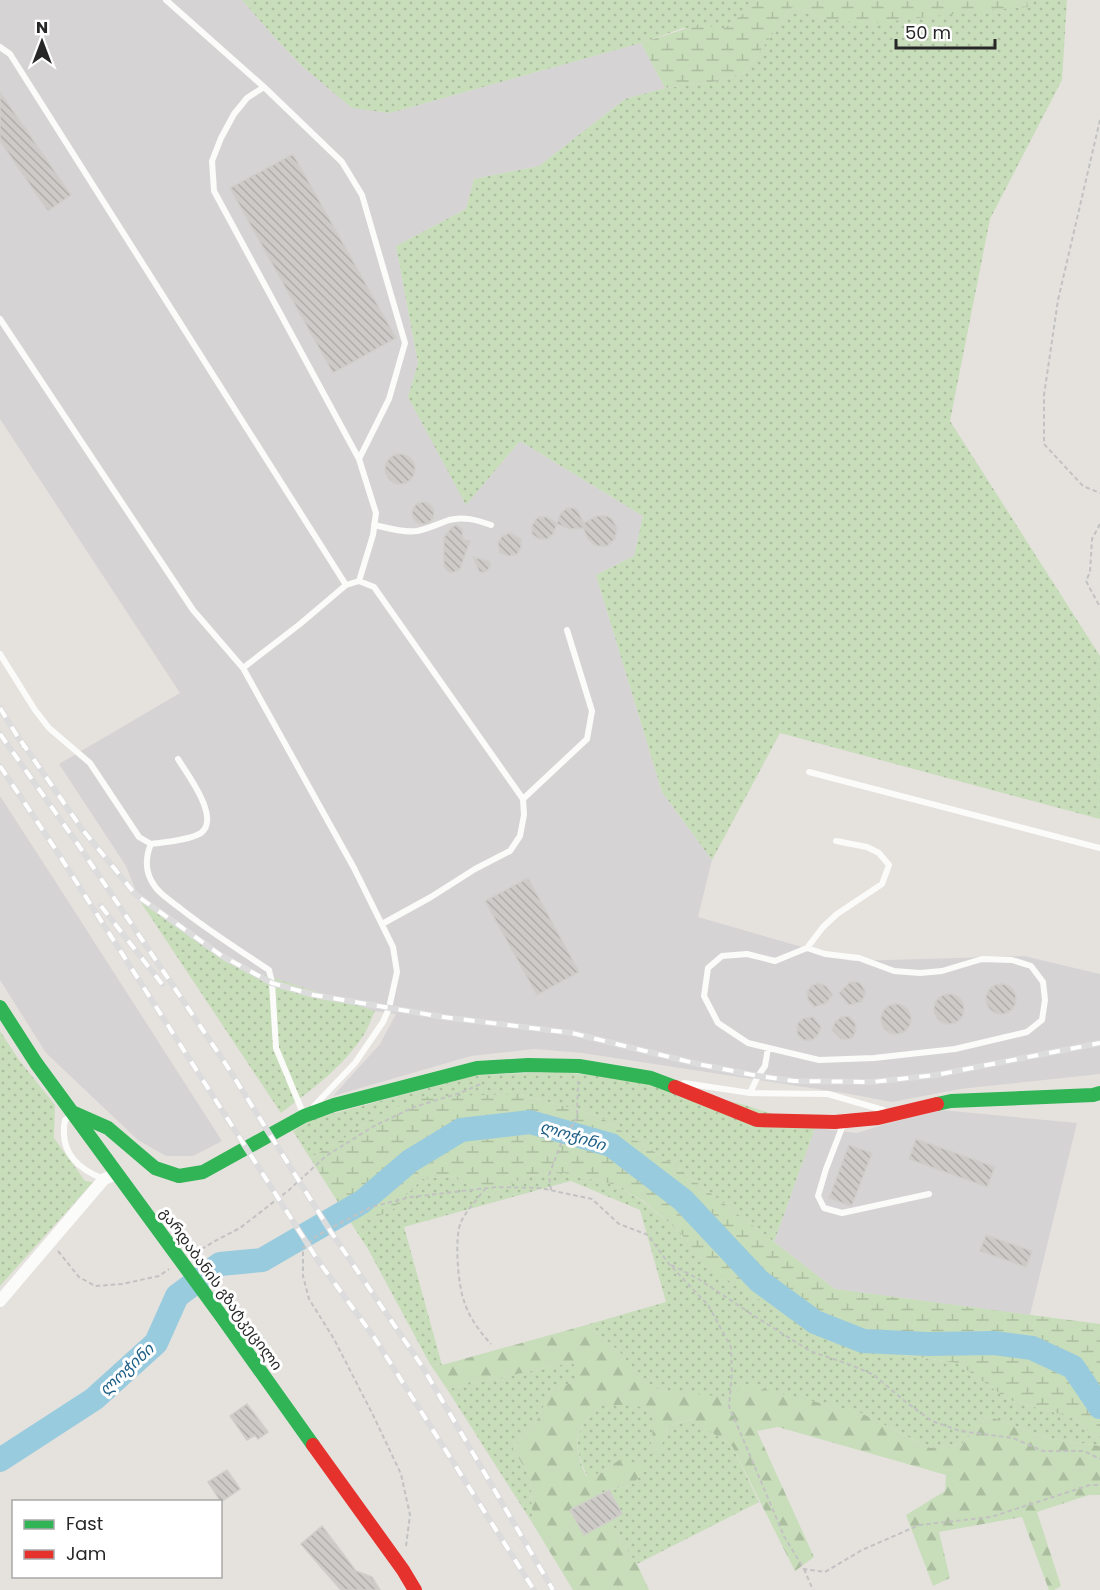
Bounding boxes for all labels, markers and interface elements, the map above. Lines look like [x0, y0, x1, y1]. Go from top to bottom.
north arrow [12, 12, 72, 72]
scale bar [896, 12, 995, 50]
text: N [36, 16, 48, 39]
text: 50 m [905, 20, 951, 45]
water label: ლოჭინი [537, 1115, 609, 1157]
street label: გარდაბანის გზატკეცილი [155, 1203, 288, 1374]
water label: ლოჭინი [94, 1337, 159, 1401]
legend [12, 1500, 222, 1578]
text: Fast [66, 1511, 103, 1536]
text: Jam [66, 1541, 106, 1566]

